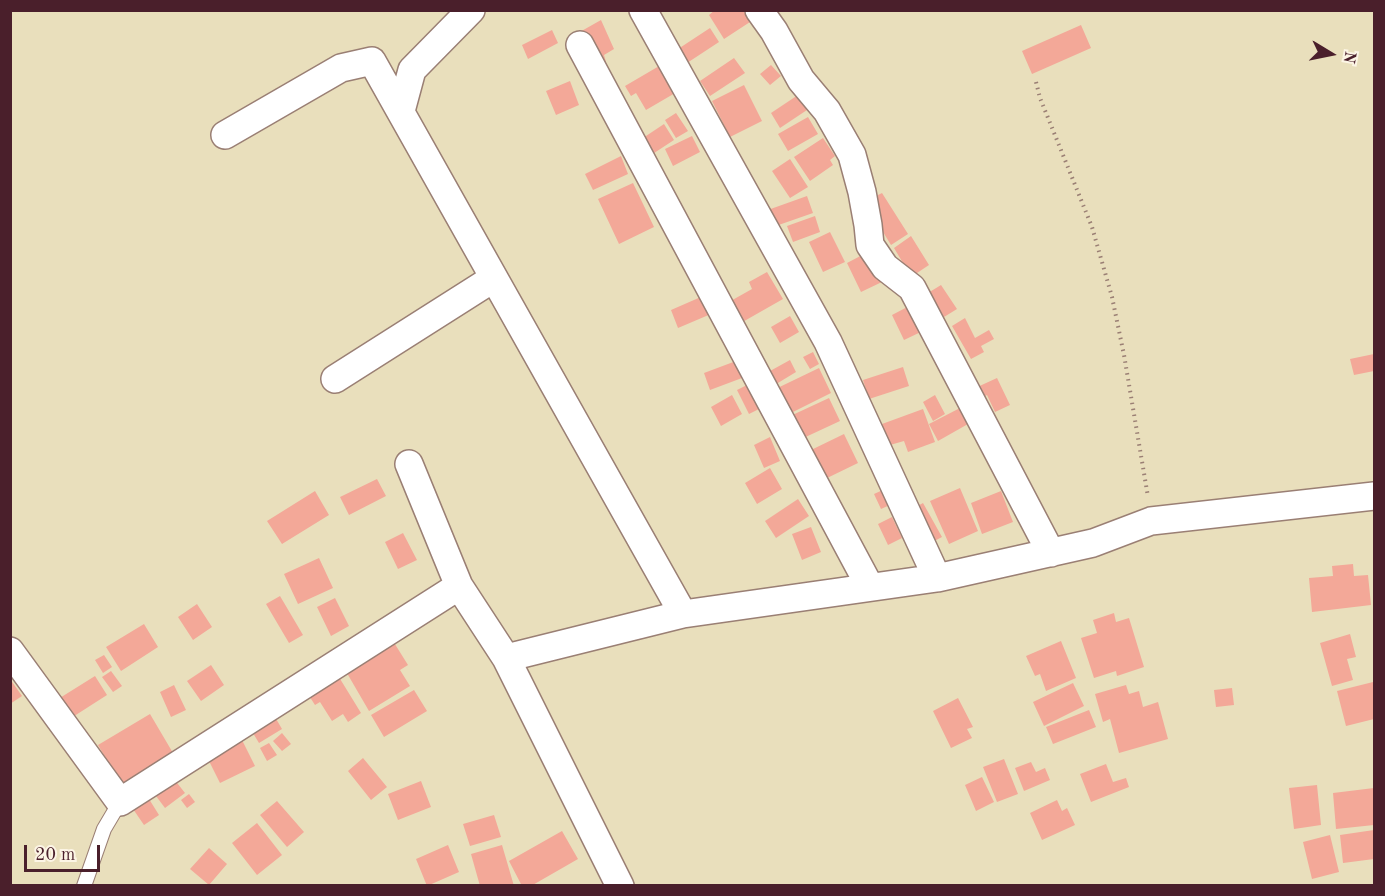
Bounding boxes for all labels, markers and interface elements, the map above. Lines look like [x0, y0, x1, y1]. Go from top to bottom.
north arrow [1301, 24, 1361, 84]
text: N [1340, 50, 1358, 65]
scale bar [27, 833, 104, 871]
text: 20 m [35, 846, 75, 864]

